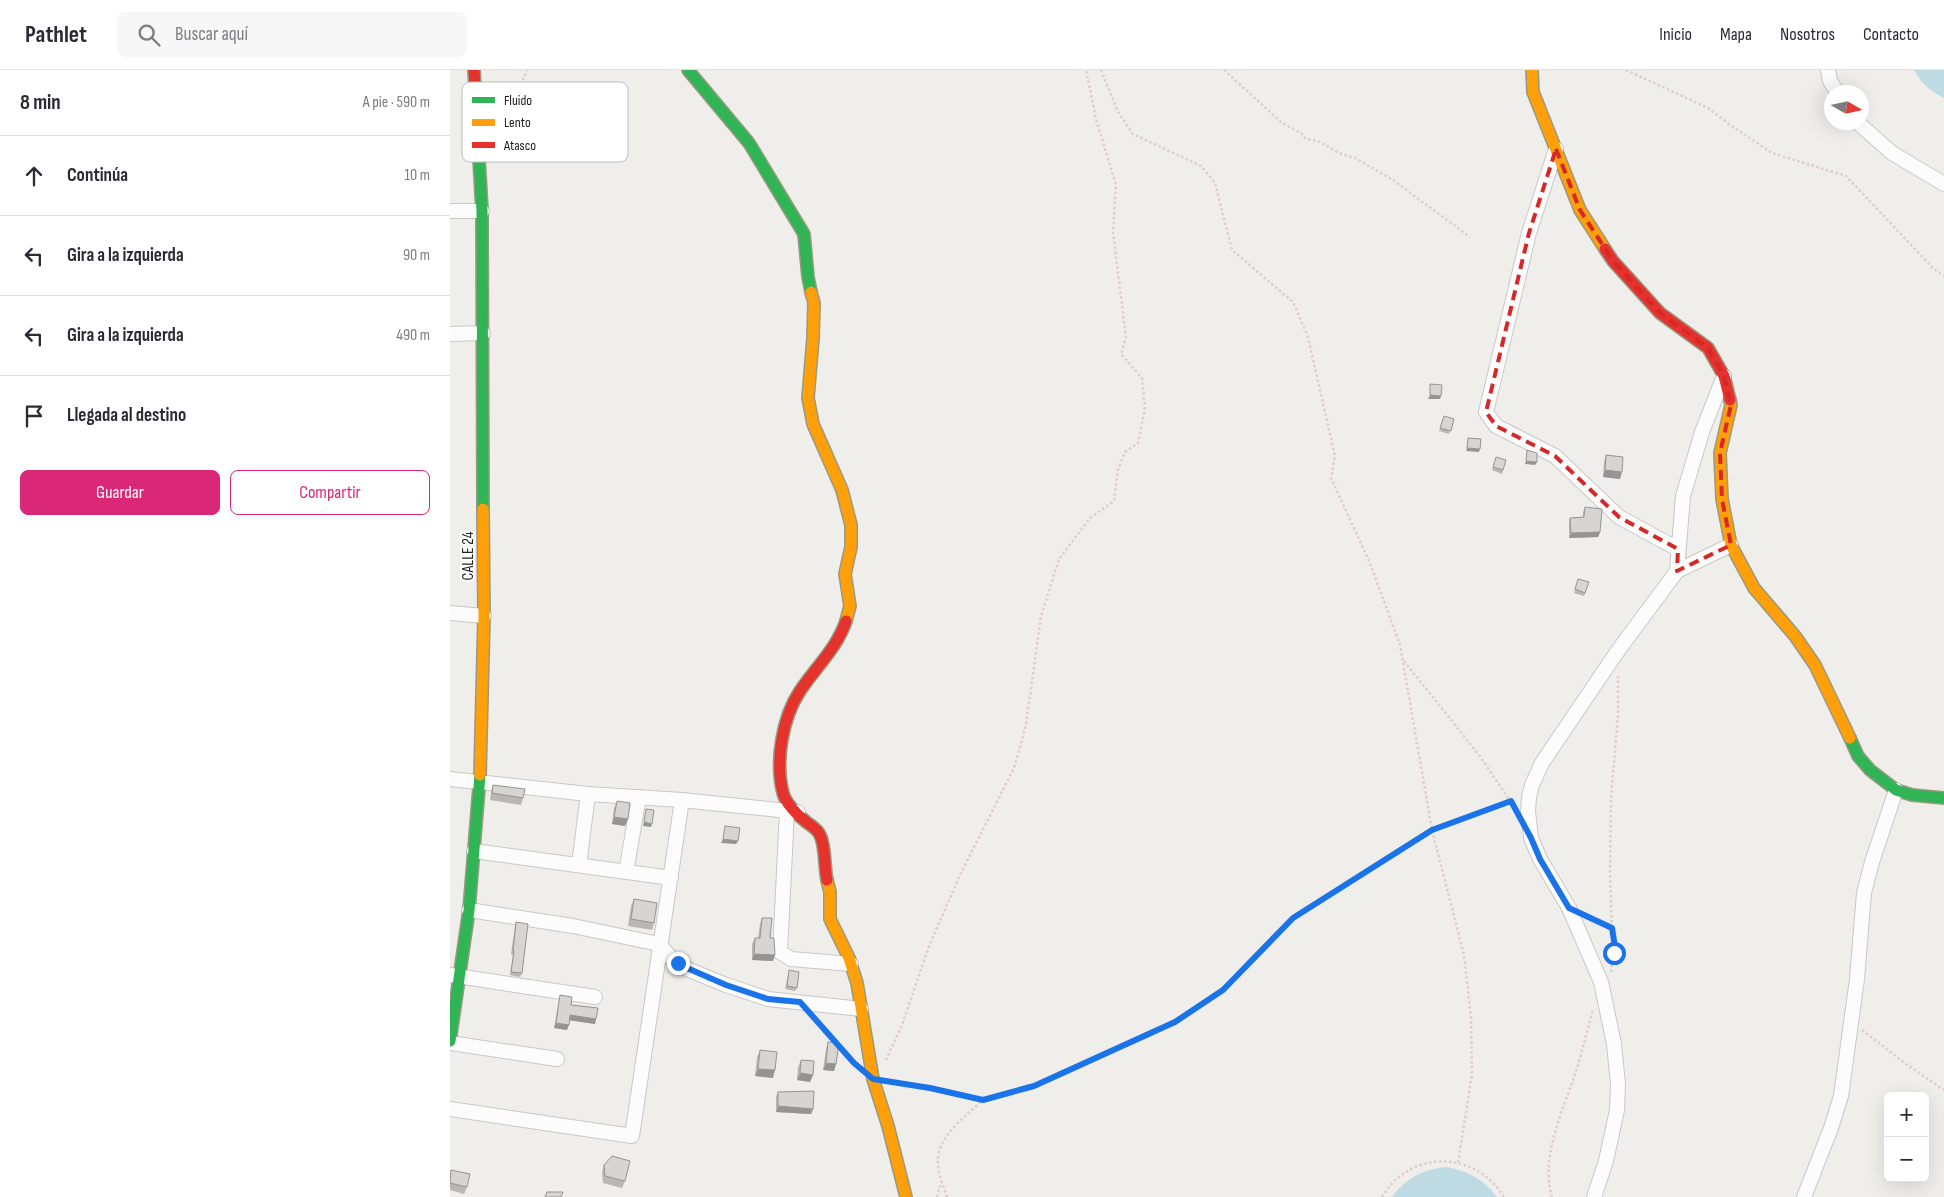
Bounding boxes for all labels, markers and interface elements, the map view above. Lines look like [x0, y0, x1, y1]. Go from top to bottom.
search box [117, 12, 467, 57]
text: Pathlet [25, 20, 87, 49]
icon: search [135, 21, 163, 49]
text: Buscar aquí [175, 23, 248, 46]
text: Inicio [1659, 24, 1692, 45]
text: Mapa [1720, 24, 1752, 45]
text: Nosotros [1780, 24, 1835, 45]
text: Contacto [1863, 24, 1919, 45]
legend [462, 82, 628, 162]
north arrow [1824, 85, 1869, 130]
text: 8 min [20, 90, 61, 115]
text: Fluido [504, 92, 532, 109]
text: A pie · 590 m [363, 93, 430, 112]
text: Lento [504, 114, 531, 131]
text: Atasco [503, 137, 536, 154]
icon: ahead [20, 162, 48, 190]
text: Continúa [67, 164, 128, 187]
text: 10 m [404, 166, 430, 185]
icon: left [20, 242, 48, 270]
text: Gira a la izquierda [67, 244, 184, 267]
text: 90 m [403, 246, 430, 265]
icon: left [20, 322, 48, 350]
text: Gira a la izquierda [67, 324, 184, 347]
text: 490 m [396, 326, 430, 345]
icon: arrive [20, 402, 48, 430]
text: Llegada al destino [67, 404, 186, 427]
button: Guardar [20, 470, 220, 515]
button: Compartir [230, 470, 430, 515]
street label: CALLE 24 [459, 531, 478, 580]
route start [1603, 942, 1626, 965]
route end [667, 952, 690, 975]
map controls [1884, 1092, 1929, 1182]
button: + [1884, 1092, 1929, 1137]
button: − [1884, 1137, 1929, 1182]

